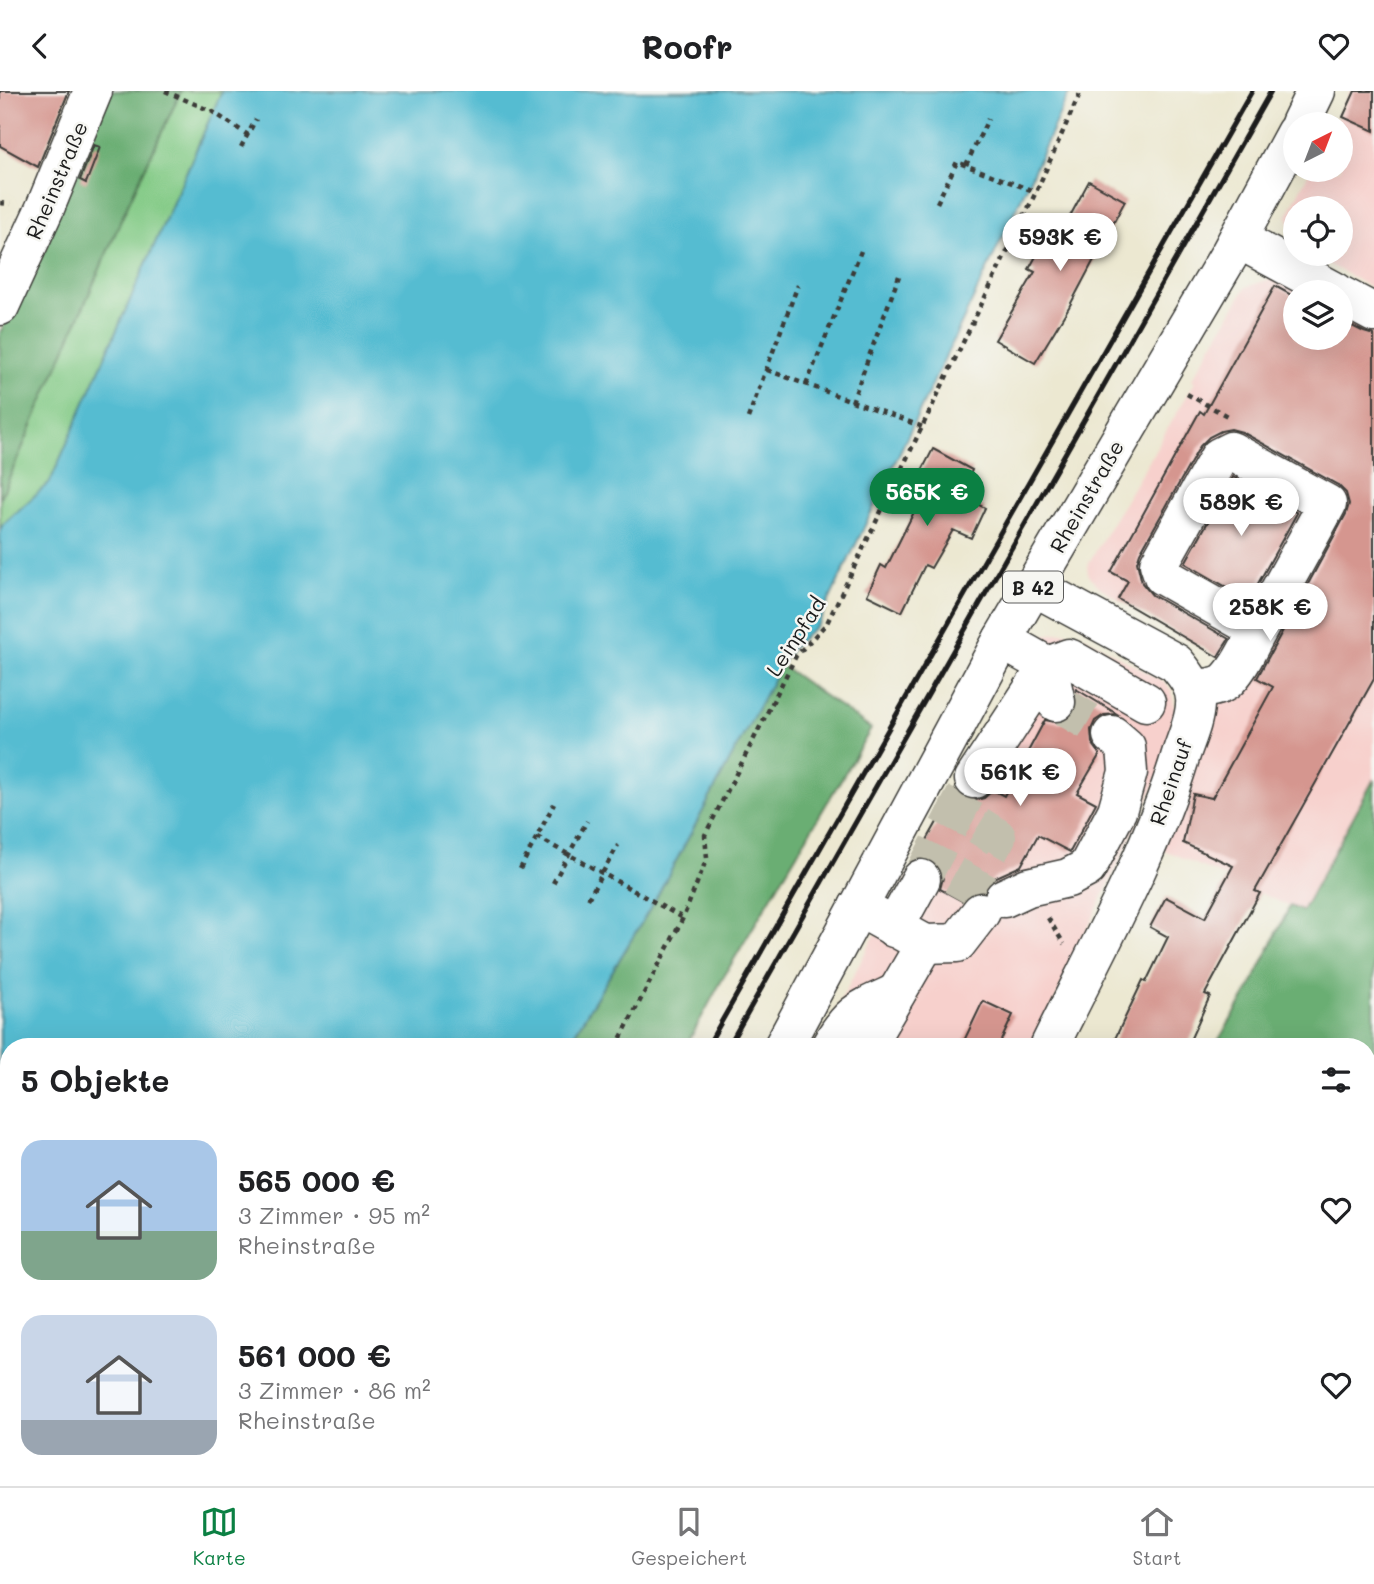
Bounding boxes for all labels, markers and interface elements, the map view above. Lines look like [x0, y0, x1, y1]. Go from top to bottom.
text: Roofr [641, 25, 733, 67]
icon: back [21, 27, 59, 65]
icon: heart [1315, 27, 1353, 65]
north arrow [1283, 112, 1353, 182]
map controls [1283, 112, 1353, 350]
street label: Rheinstraße [19, 117, 93, 243]
button: locate [1283, 196, 1353, 266]
pin: 593K € [1003, 213, 1117, 273]
text: 593K € [1018, 221, 1102, 251]
button: layers [1283, 280, 1353, 350]
street label: Rheinstraße [1043, 435, 1129, 557]
pin: 565K € [870, 469, 984, 528]
text: 565K € [886, 476, 968, 506]
pin: 589K € [1184, 479, 1298, 538]
text: 589K € [1199, 486, 1283, 516]
road number: B 42 [1003, 572, 1063, 603]
pin: 258K € [1213, 583, 1327, 643]
street label: Leinpfad [759, 591, 831, 681]
text: 258K € [1229, 591, 1311, 621]
street label: Rheinauf [1143, 735, 1198, 829]
pin: 561K € [963, 749, 1077, 808]
text: 561K € [980, 756, 1060, 786]
text: 5 Objekte [21, 1060, 169, 1100]
icon: filters [1317, 1061, 1355, 1099]
text: 565 000 € [238, 1160, 395, 1200]
icon: home [77, 1168, 161, 1252]
icon: heart [1317, 1191, 1355, 1229]
text: 3 Zimmer · 95 m² [238, 1200, 430, 1230]
text: Rheinstraße [238, 1230, 376, 1260]
text: 561 000 € [238, 1335, 391, 1375]
icon: home [77, 1343, 161, 1427]
icon: heart [1317, 1366, 1355, 1404]
text: 3 Zimmer · 86 m² [238, 1375, 431, 1405]
text: Rheinstraße [238, 1405, 376, 1435]
tab: Karte [193, 1503, 246, 1570]
tab: Gespeichert [631, 1503, 747, 1570]
tab: Start [1132, 1503, 1181, 1570]

